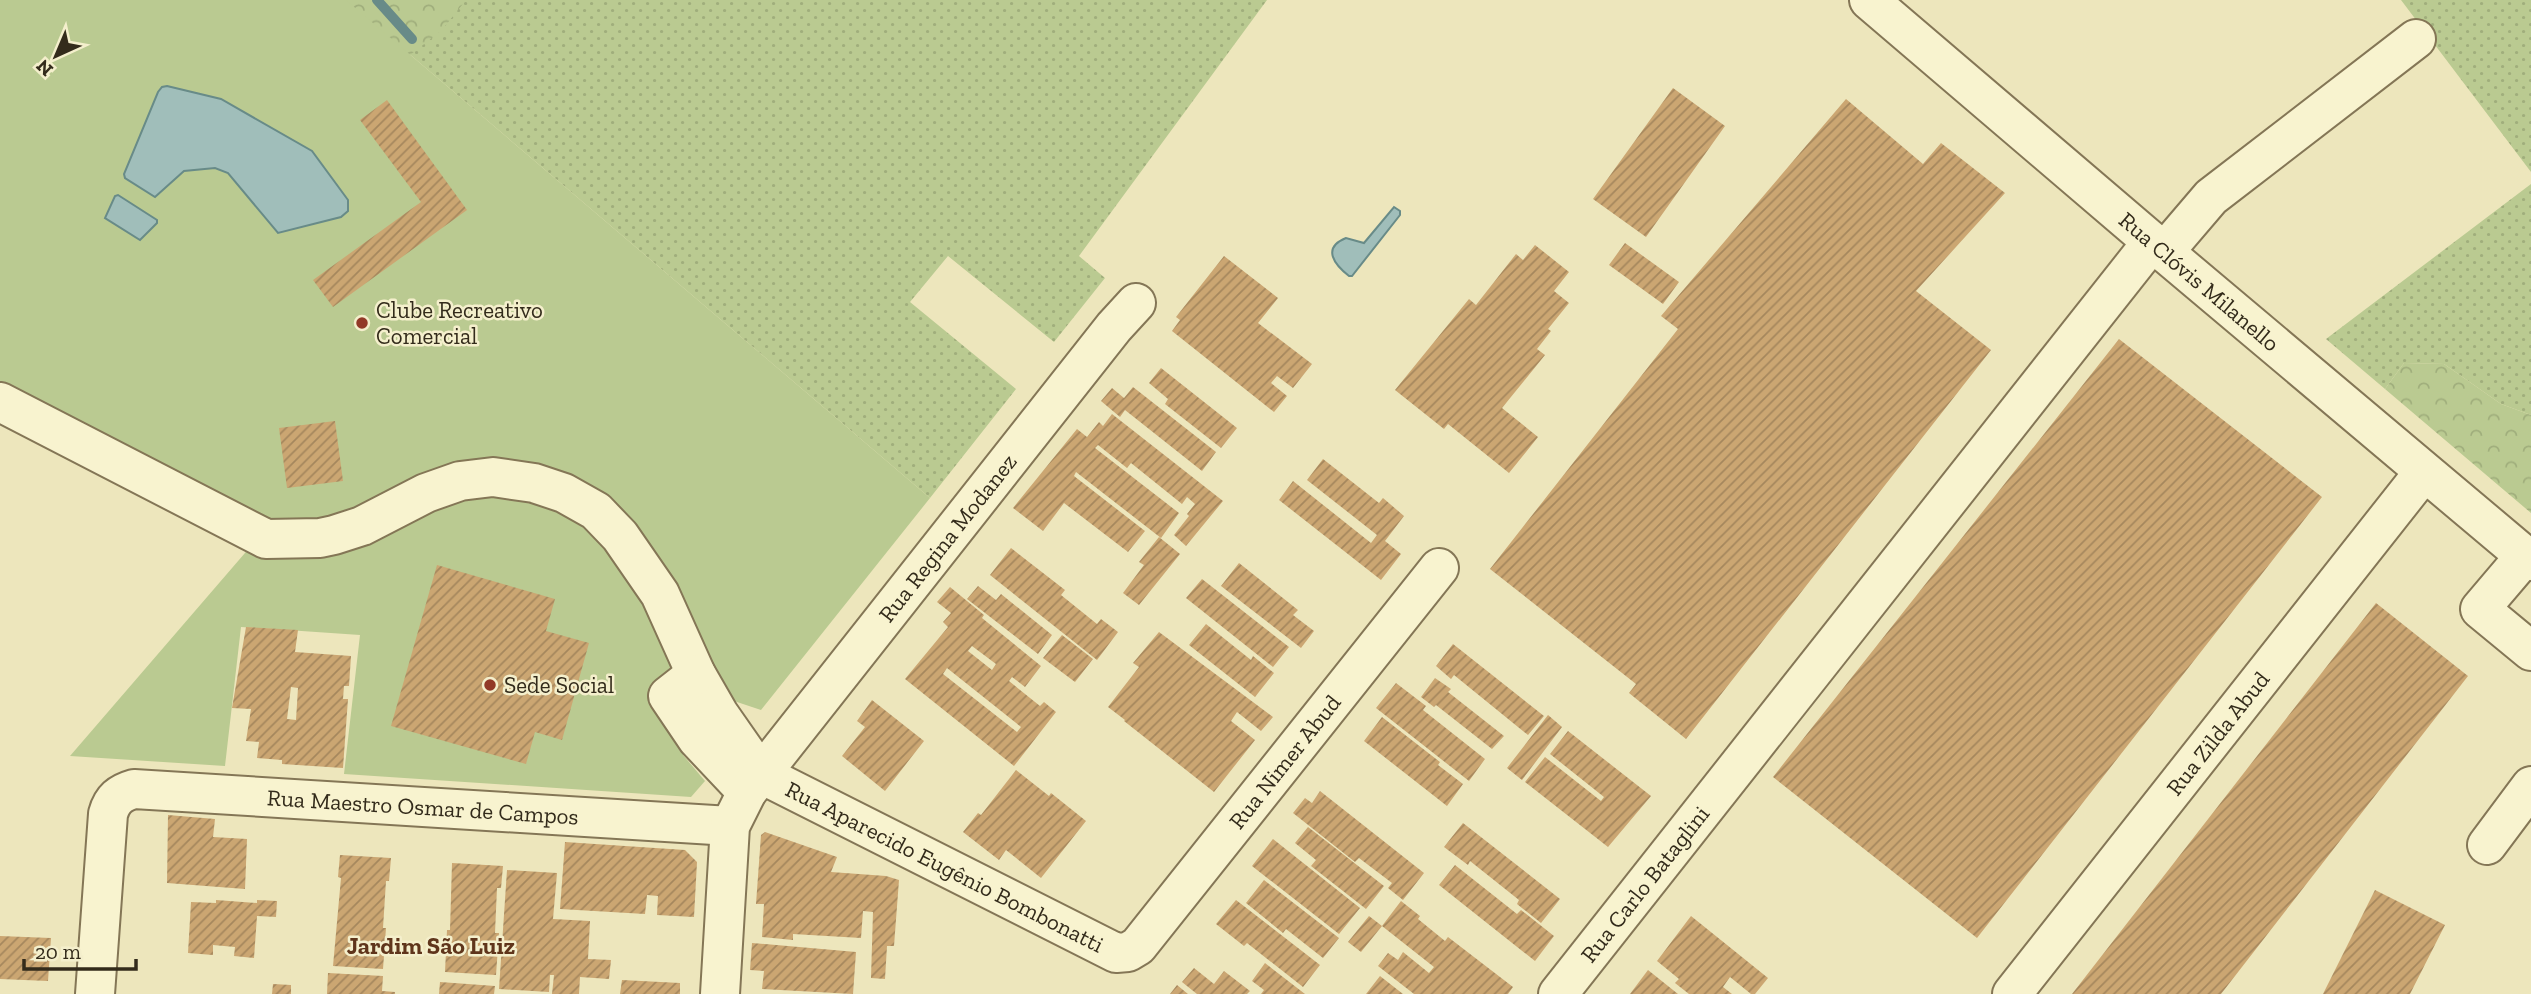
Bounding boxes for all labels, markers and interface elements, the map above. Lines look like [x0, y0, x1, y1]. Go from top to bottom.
north arrow [21, 21, 91, 91]
text: N [31, 55, 58, 81]
street label: Rua Clóvis Milanello [2113, 206, 2285, 357]
place label: Clube Recreativo Comercial [376, 296, 543, 350]
marker: Clube Recreativo Comercial [354, 315, 370, 331]
street label: Rua Regina Modanez [872, 448, 1023, 628]
street label: Rua Zilda Abud [2160, 665, 2275, 801]
place label: Sede Social [504, 671, 614, 699]
marker: Sede Social [482, 677, 498, 693]
street label: Rua Nimer Abud [1223, 689, 1347, 835]
street label: Rua Aparecido Eugênio Bombonatti [781, 775, 1108, 959]
street label: Rua Maestro Osmar de Campos [266, 783, 580, 831]
street label: Rua Carlo Bataglini [1574, 800, 1715, 968]
scale bar [24, 928, 136, 972]
district label: Jardim São Luiz [347, 931, 515, 960]
text: 20 m [35, 939, 81, 964]

